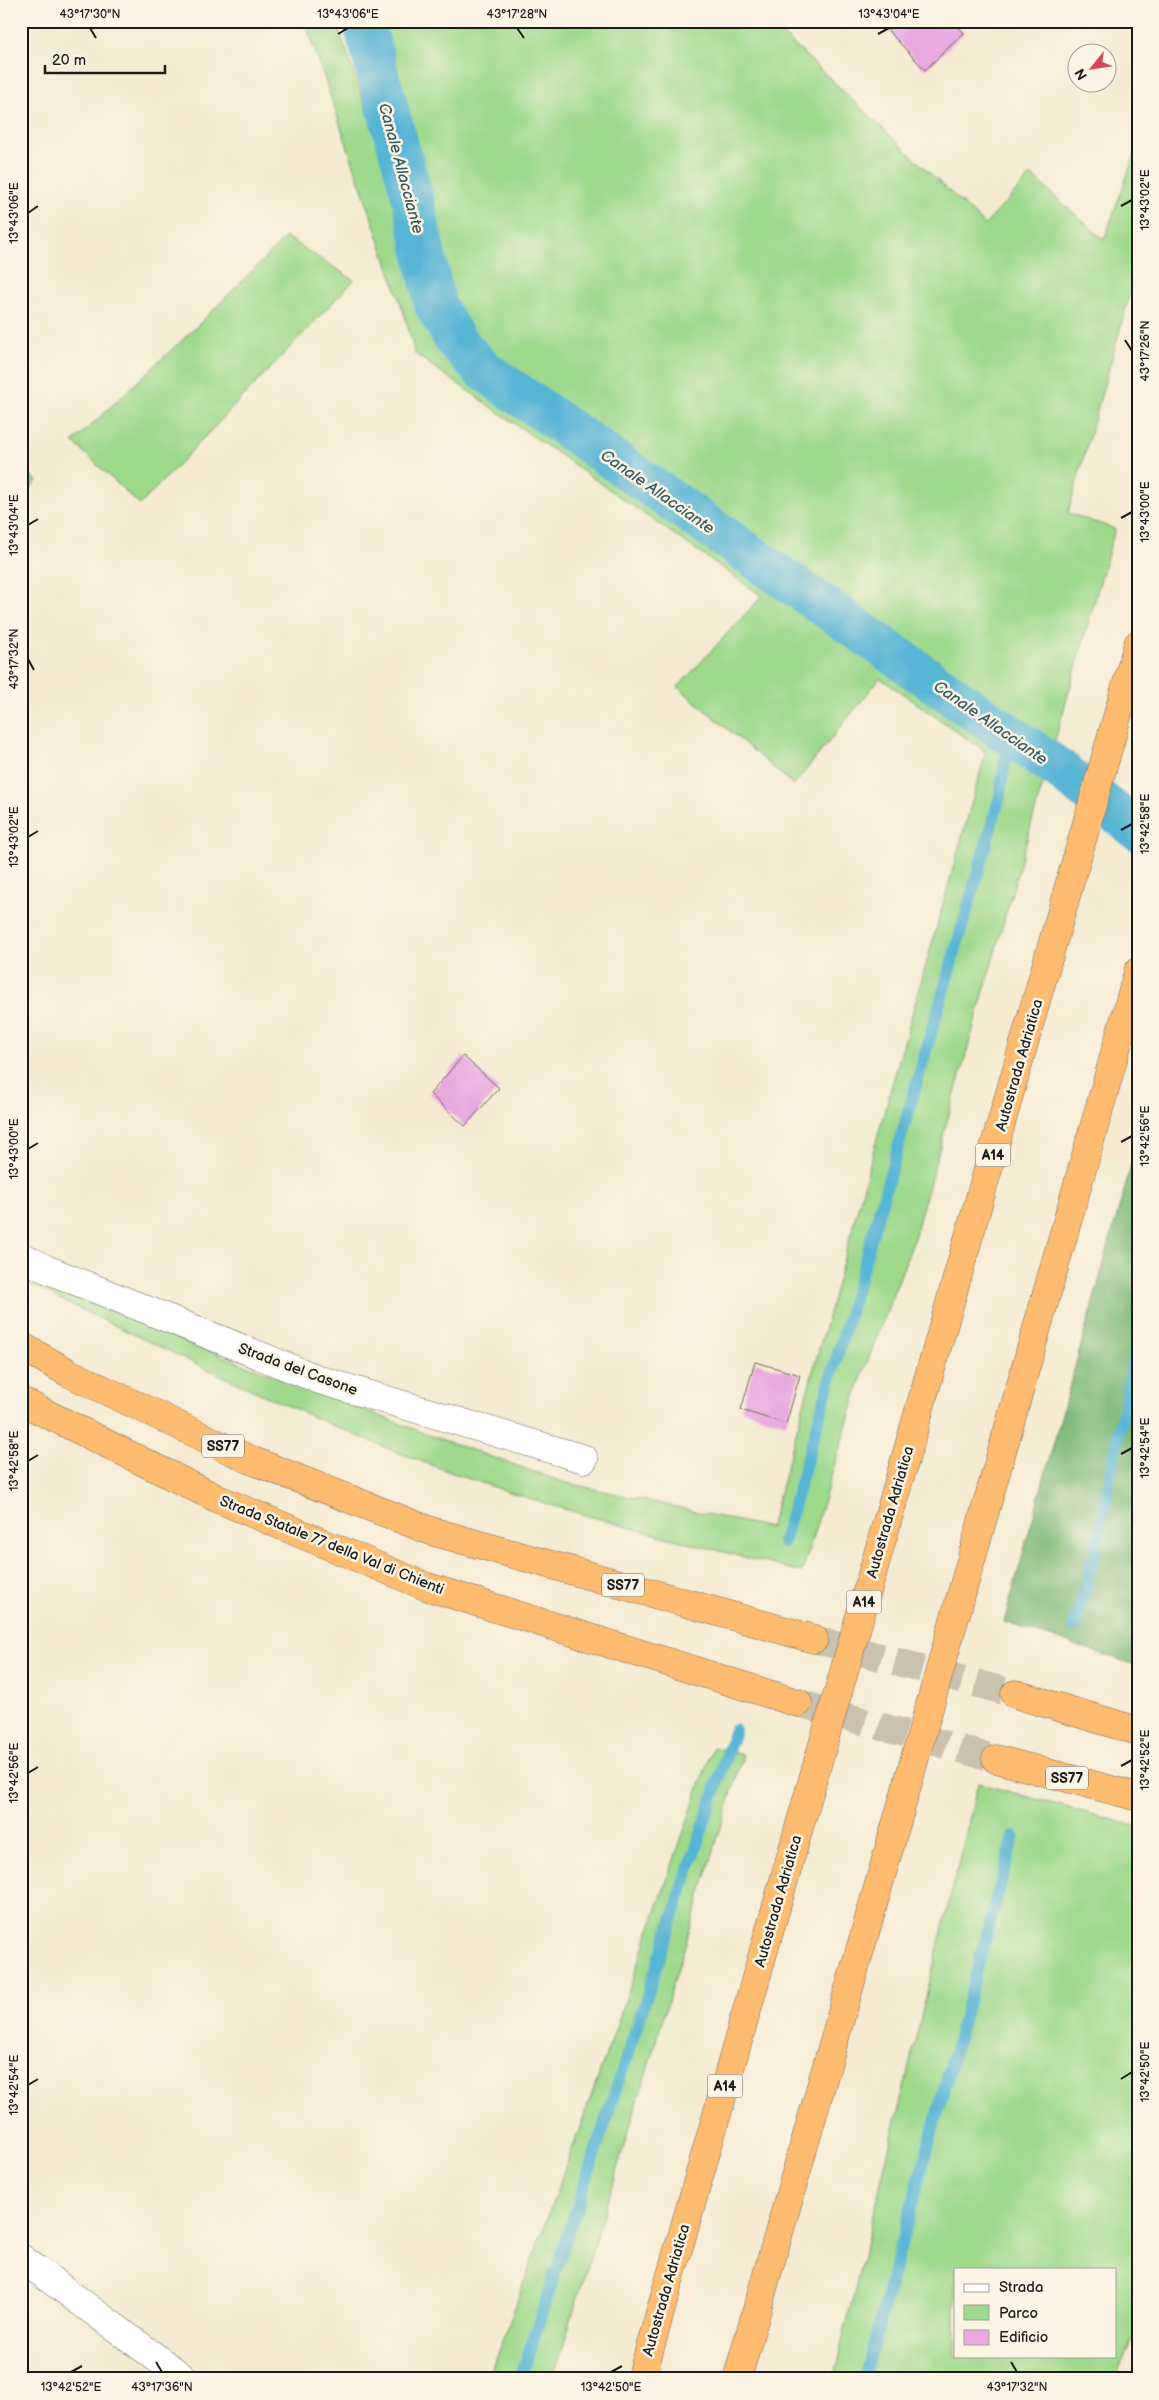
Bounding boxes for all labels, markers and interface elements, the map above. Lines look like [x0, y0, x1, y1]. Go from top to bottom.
text: 43°17'30"N [59, 7, 121, 22]
text: 13°43'06"E [317, 7, 379, 22]
text: 43°17'28"N [487, 7, 547, 22]
text: 13°43'04"E [858, 7, 920, 22]
scale bar [45, 42, 165, 74]
north arrow [1066, 42, 1116, 92]
text: 20 m [52, 51, 86, 70]
text: N [1071, 65, 1091, 83]
water label: Canale Allacciante [374, 101, 427, 236]
text: 13°43'02"E [1138, 169, 1153, 231]
text: 13°43'06"E [7, 182, 22, 244]
text: 43°17'26"N [1138, 320, 1153, 382]
water label: Canale Allacciante [597, 446, 718, 539]
text: 13°43'00"E [1138, 481, 1153, 543]
text: 13°43'04"E [7, 494, 22, 556]
text: 43°17'32"N [7, 628, 22, 690]
water label: Canale Allacciante [930, 677, 1051, 770]
text: 13°42'58"E [1138, 794, 1153, 854]
text: 13°43'02"E [7, 806, 22, 868]
street label: Autostrada Adriatica [992, 997, 1047, 1133]
text: 13°42'56"E [1138, 1105, 1153, 1167]
text: 13°43'00"E [7, 1118, 22, 1180]
road number: A14 [976, 1144, 1010, 1166]
street label: Strada del Casone [235, 1339, 360, 1400]
text: 13°42'54"E [1138, 1417, 1153, 1479]
text: 13°42'58"E [7, 1431, 22, 1491]
road number: SS77 [202, 1434, 244, 1458]
street label: Autostrada Adriatica [863, 1444, 918, 1580]
street label: Strada Statale 77 della Val di Chienti [217, 1492, 447, 1599]
road number: SS77 [602, 1574, 644, 1596]
road number: A14 [846, 1590, 882, 1614]
text: 13°42'52"E [1138, 1730, 1153, 1790]
text: 13°42'56"E [7, 1742, 22, 1804]
road number: SS77 [1046, 1766, 1088, 1790]
street label: Autostrada Adriatica [751, 1833, 806, 1969]
text: 13°42'50"E [1138, 2042, 1153, 2102]
text: 13°42'54"E [7, 2054, 22, 2116]
road number: A14 [708, 2074, 742, 2098]
street label: Autostrada Adriatica [639, 2222, 694, 2358]
legend [954, 2268, 1116, 2358]
text: Strada [999, 2278, 1043, 2297]
text: Parco [999, 2304, 1038, 2323]
text: Edificio [999, 2328, 1048, 2347]
text: 13°42'52"E [41, 2380, 101, 2395]
text: 43°17'36"N [131, 2380, 193, 2395]
text: 13°42'50"E [581, 2380, 641, 2395]
text: 43°17'32"N [986, 2380, 1048, 2395]

